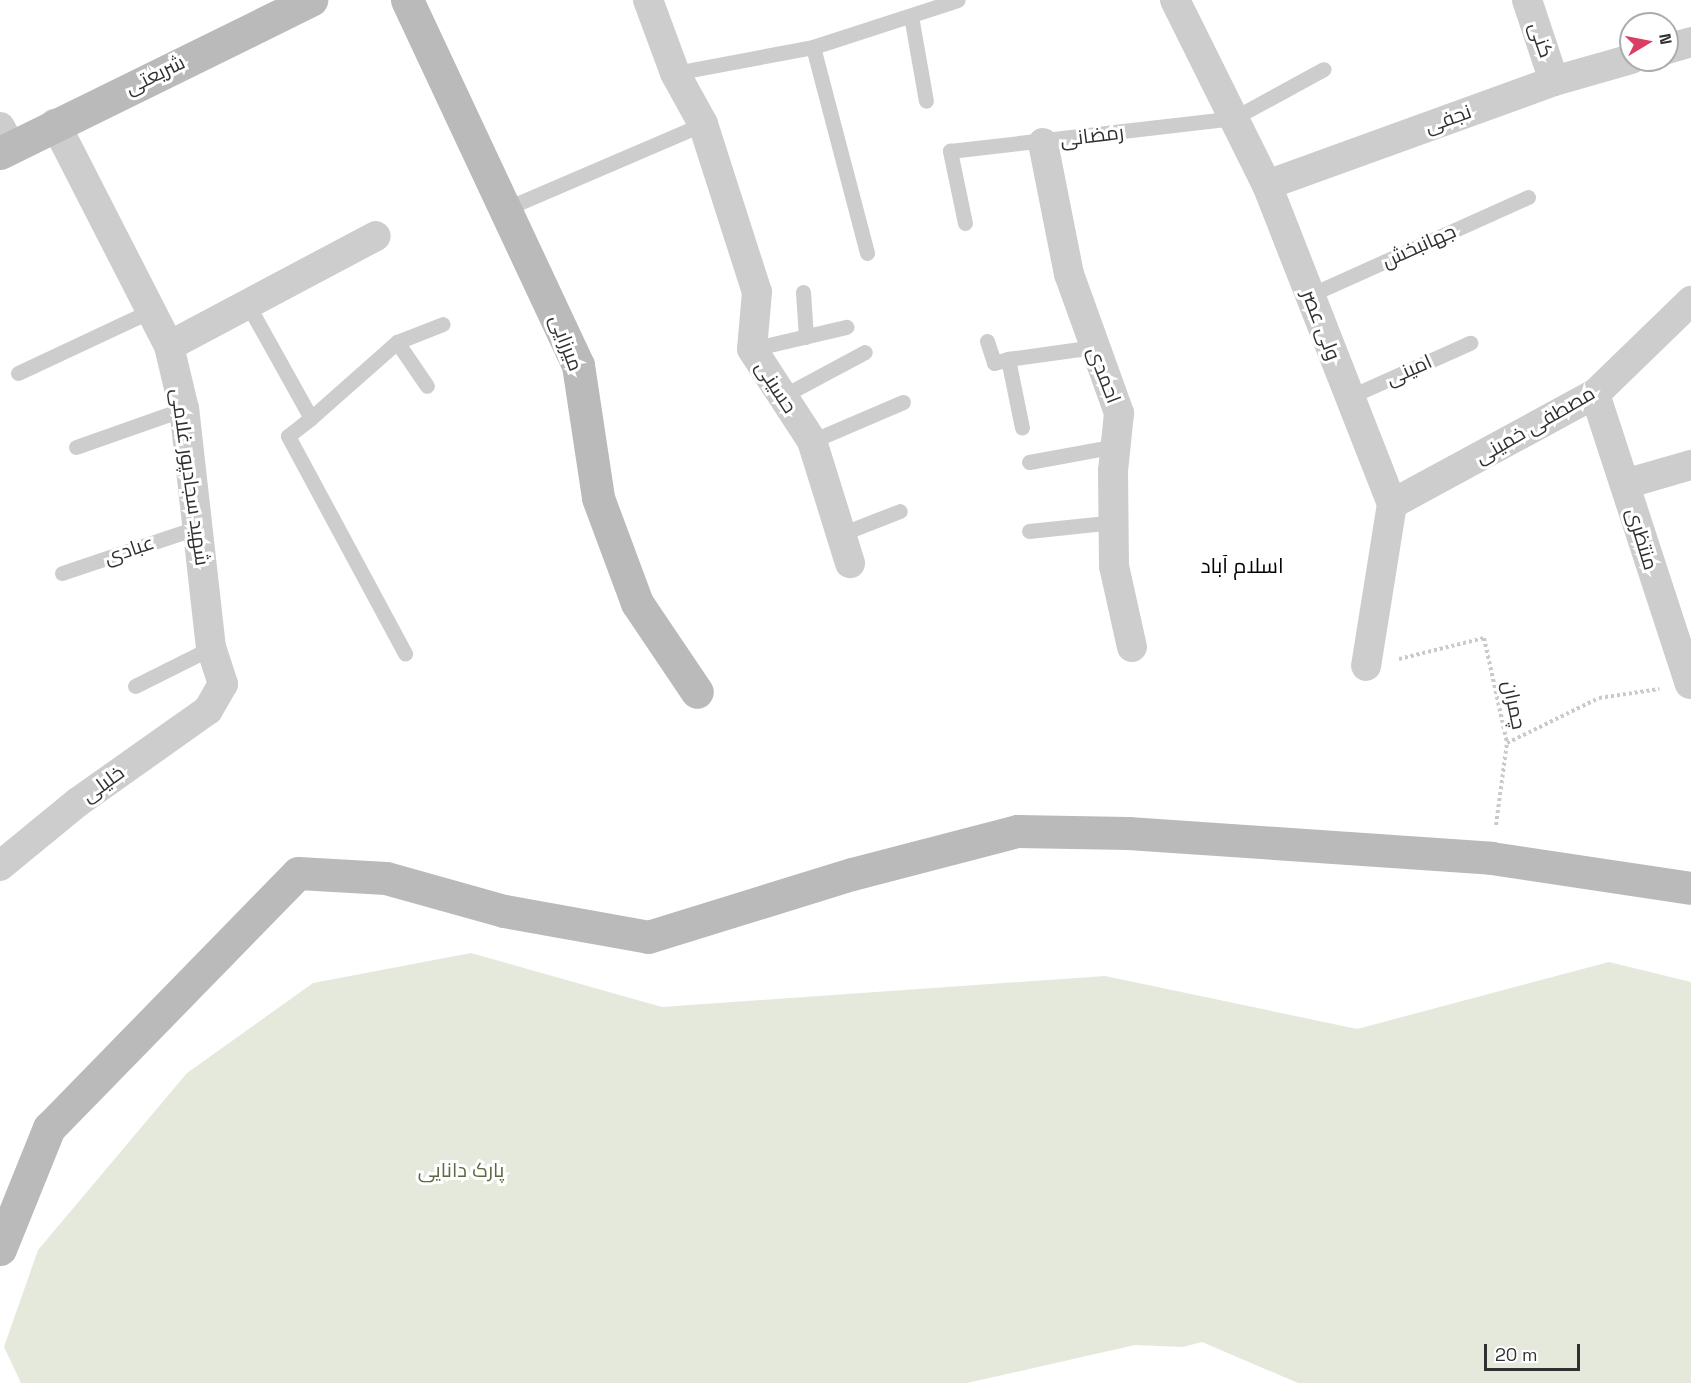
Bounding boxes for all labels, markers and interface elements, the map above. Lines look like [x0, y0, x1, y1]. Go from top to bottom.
north arrow [1619, 12, 1679, 72]
street label: کنی [1524, 19, 1558, 61]
text: N [1654, 32, 1677, 46]
street label: شریعتی [121, 50, 189, 100]
street label: نجفی [1421, 100, 1475, 138]
street label: رمضانی [1059, 120, 1125, 152]
street label: جهانبخش [1378, 219, 1460, 273]
street label: ولی عصر [1297, 286, 1345, 364]
street label: میرزایی [544, 311, 588, 375]
street label: احمدی [1082, 343, 1126, 407]
street label: امینی [1382, 349, 1436, 391]
street label: حسینی [750, 356, 802, 418]
street label: مصطفی خمینی [1471, 381, 1599, 469]
street label: شهید سجادپور غلامی [166, 387, 214, 567]
street label: منتظری [1621, 505, 1663, 573]
street label: عبادی [101, 530, 157, 570]
district label: اسلام آباد [1200, 553, 1284, 579]
street label: چمران [1497, 678, 1531, 732]
street label: خلیلی [77, 760, 129, 808]
park label: پارک دانایی [418, 1158, 504, 1182]
scale bar [1487, 1332, 1583, 1370]
text: 20 m [1495, 1343, 1538, 1366]

